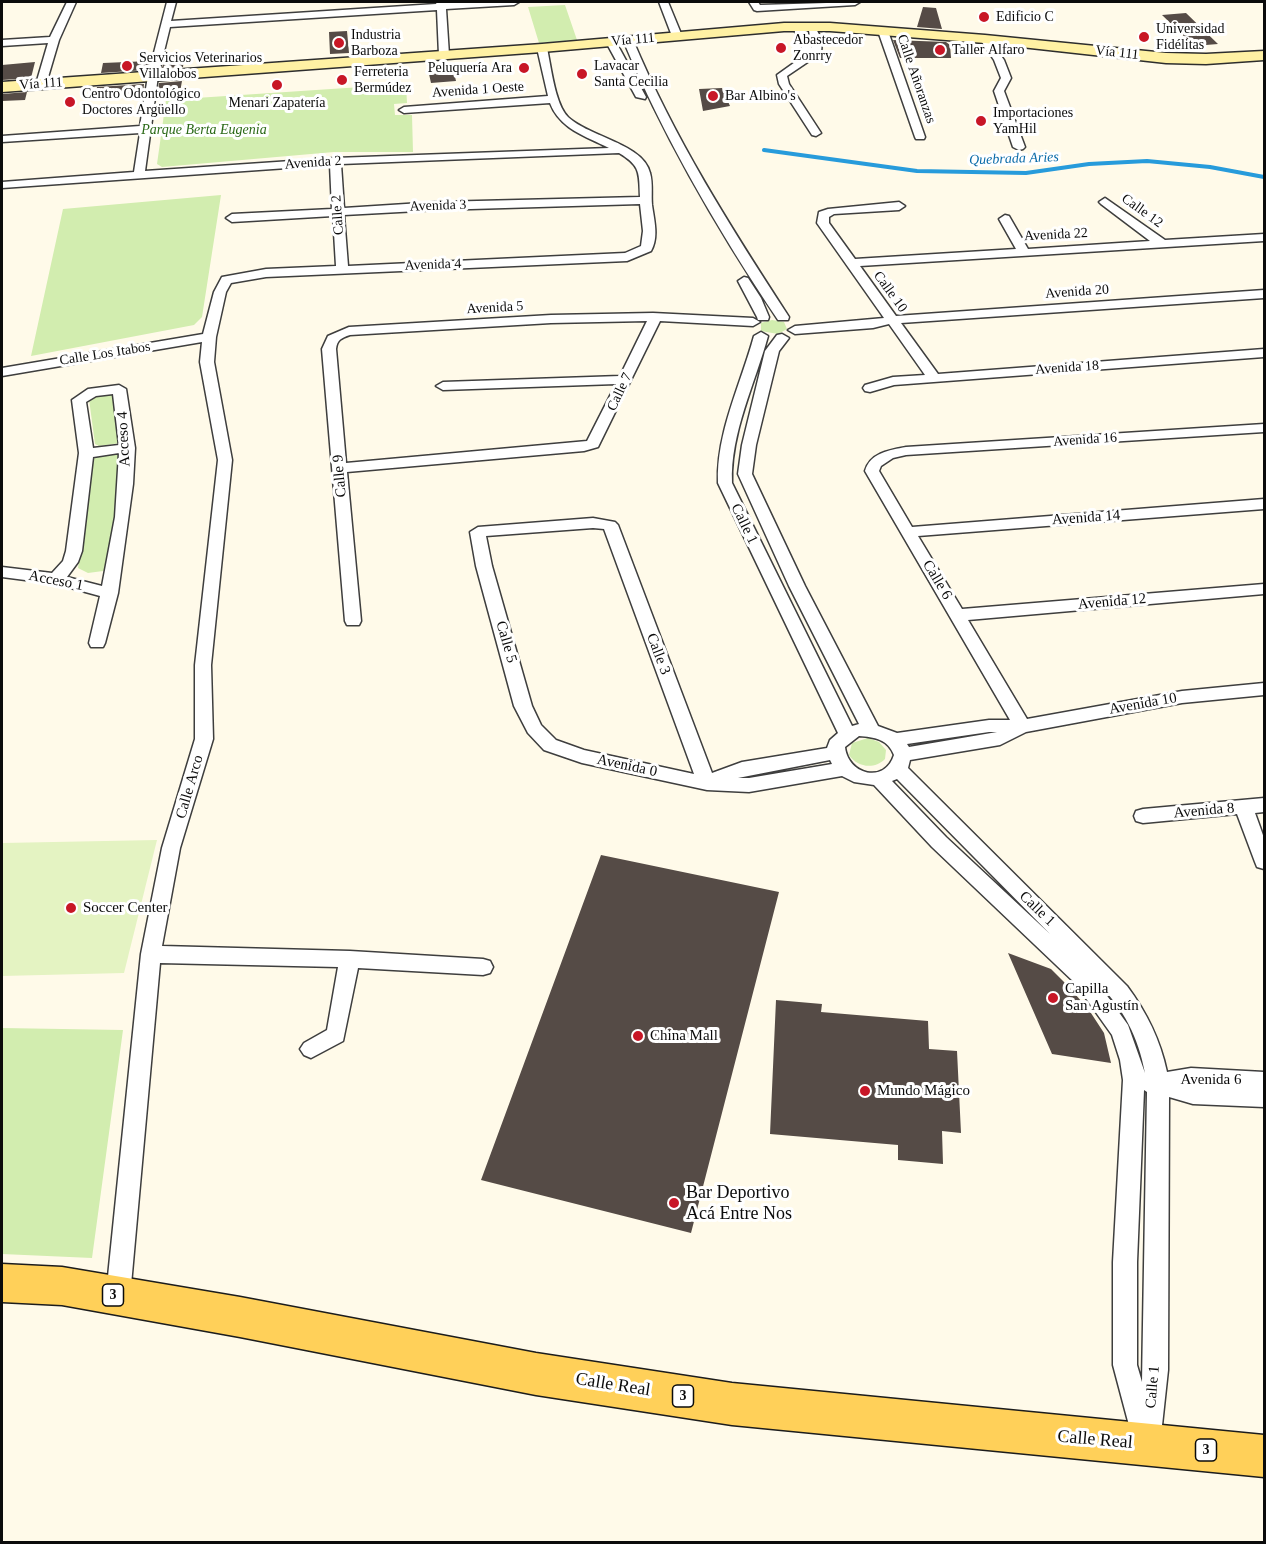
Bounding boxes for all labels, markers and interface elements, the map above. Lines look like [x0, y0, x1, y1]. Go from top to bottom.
place label: Edificio C [996, 9, 1054, 25]
marker: Edificio C [977, 10, 991, 24]
place label: Universidad Fidélitas [1156, 21, 1224, 54]
place label: Industria Barboza [351, 27, 401, 60]
street label: Vía 111 [611, 30, 655, 50]
marker: Universidad Fidélitas [1137, 30, 1151, 44]
place label: Abastecedor Zonrry [793, 32, 863, 64]
street label: Calle Añoranzas [893, 32, 939, 126]
marker: Industria Barboza [332, 36, 346, 50]
marker: Abastecedor Zonrry [774, 41, 788, 55]
place label: Taller Alfaro [952, 42, 1024, 58]
street label: Vía 111 [1094, 42, 1140, 64]
marker: Taller Alfaro [933, 43, 947, 57]
place label: Servicios Veterinarios Villalobos [139, 50, 262, 82]
place label: Lavacar Santa Cecilia [594, 58, 668, 90]
marker: Servicios Veterinarios Villalobos [120, 59, 134, 73]
place label: Peluquería Ara [428, 60, 512, 76]
marker: Peluquería Ara [517, 61, 531, 75]
place label: Ferreteria Bermúdez [354, 64, 412, 96]
marker: Lavacar Santa Cecilia [575, 67, 589, 81]
marker: Ferreteria Bermúdez [335, 73, 349, 87]
street label: Vía 111 [19, 74, 63, 94]
marker: Menari Zapatería [270, 78, 284, 92]
street label: Avenida 1 Oeste [431, 78, 525, 102]
place label: Centro Odontológico Doctores Argüello [82, 86, 201, 118]
place label: Bar Albino's [725, 88, 796, 104]
marker: Bar Albino's [706, 89, 720, 103]
marker: Centro Odontológico Doctores Argüello [63, 95, 77, 109]
place label: Menari Zapatería [229, 95, 325, 111]
place label: Importaciones YamHil [993, 105, 1073, 138]
marker: Importaciones YamHil [974, 114, 988, 128]
park label: Parque Berta Eugenia [141, 122, 267, 138]
water label: Quebrada Aries [969, 149, 1059, 169]
street label: Avenida 2 [284, 153, 342, 173]
street label: Calle 12 [1118, 190, 1166, 232]
street label: Calle 2 [328, 194, 348, 236]
street label: Avenida 3 [409, 197, 467, 215]
street label: Avenida 22 [1024, 225, 1088, 245]
street label: Avenida 4 [404, 256, 462, 274]
street label: Calle 10 [869, 268, 911, 316]
street label: Avenida 20 [1045, 281, 1109, 303]
street label: Avenida 5 [466, 298, 524, 318]
street label: Calle Los Itabos [58, 339, 152, 369]
street label: Avenida 18 [1035, 357, 1099, 379]
street label: Calle 7 [604, 370, 636, 414]
street label: Acceso 4 [114, 411, 134, 467]
street label: Avenida 16 [1053, 429, 1117, 451]
street label: Calle 9 [329, 454, 351, 498]
street label: Calle 1 [727, 501, 761, 547]
street label: Avenida 14 [1051, 507, 1121, 529]
street label: Calle 6 [918, 557, 956, 603]
street label: Acceso 1 [27, 567, 85, 595]
street label: Avenida 12 [1077, 590, 1147, 614]
street label: Calle 5 [491, 619, 521, 665]
street label: Calle 3 [642, 631, 674, 677]
street label: Avenida 10 [1108, 689, 1178, 719]
street label: Avenida 0 [595, 751, 659, 781]
street label: Calle Arco [172, 753, 208, 821]
street label: Avenida 8 [1173, 799, 1235, 823]
street label: Calle 1 [1015, 888, 1059, 930]
place label: Soccer Center [83, 899, 168, 917]
marker: Soccer Center [64, 901, 78, 915]
place label: Capilla San Agustín [1065, 980, 1139, 1015]
marker: Capilla San Agustín [1046, 991, 1060, 1005]
place label: China Mall [650, 1027, 718, 1045]
marker: China Mall [631, 1029, 645, 1043]
street label: Avenida 6 [1181, 1071, 1241, 1089]
place label: Mundo Mágico [877, 1082, 970, 1100]
marker: Mundo Mágico [858, 1084, 872, 1098]
place label: Bar Deportivo Acá Entre Nos [686, 1182, 792, 1224]
marker: Bar Deportivo Acá Entre Nos [667, 1196, 681, 1210]
road number: 3 [102, 1284, 124, 1306]
street label: Calle 1 [1142, 1365, 1164, 1409]
street label: Calle Real [574, 1368, 652, 1402]
road number: 3 [672, 1385, 694, 1407]
street label: Calle Real [1056, 1426, 1134, 1454]
road number: 3 [1196, 1439, 1216, 1461]

